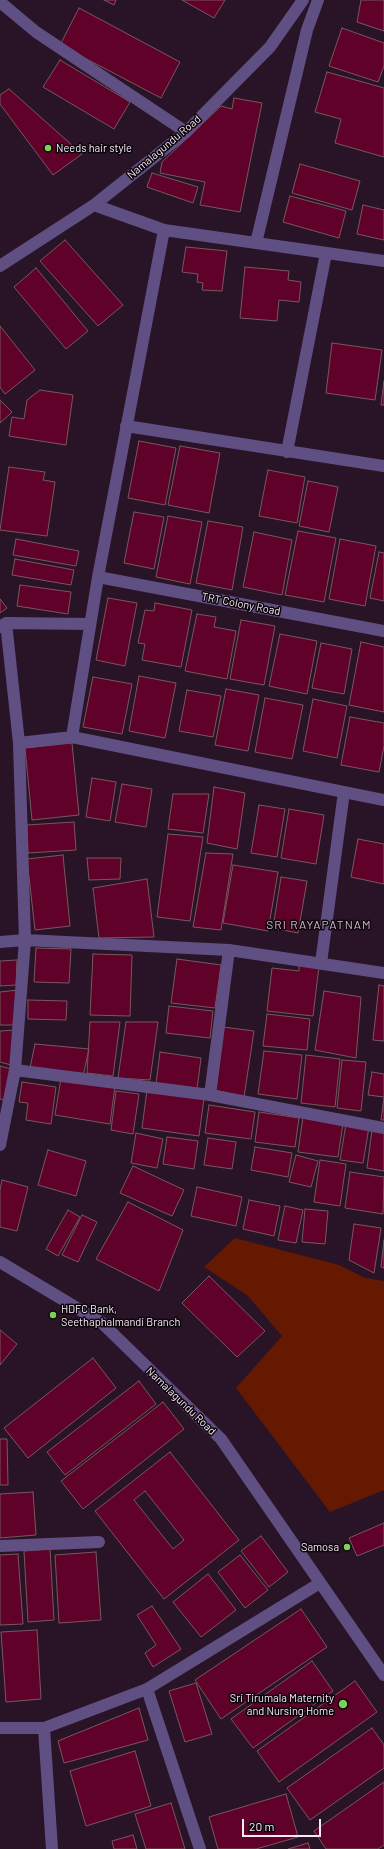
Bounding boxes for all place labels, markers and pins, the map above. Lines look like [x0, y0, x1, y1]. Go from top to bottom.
place label: Needs hair style [56, 141, 132, 155]
marker: Needs hair style [43, 143, 53, 153]
place label: HDFC Bank, Seethaphalmandi Branch [61, 1302, 180, 1328]
marker: HDFC Bank, Seethaphalmandi Branch [48, 1310, 58, 1320]
place label: Samosa [301, 1540, 339, 1554]
marker: Samosa [342, 1542, 352, 1552]
place label: Sri Tirumala Maternity and Nursing Home [230, 1691, 334, 1717]
marker: Sri Tirumala Maternity and Nursing Home [337, 1698, 349, 1710]

